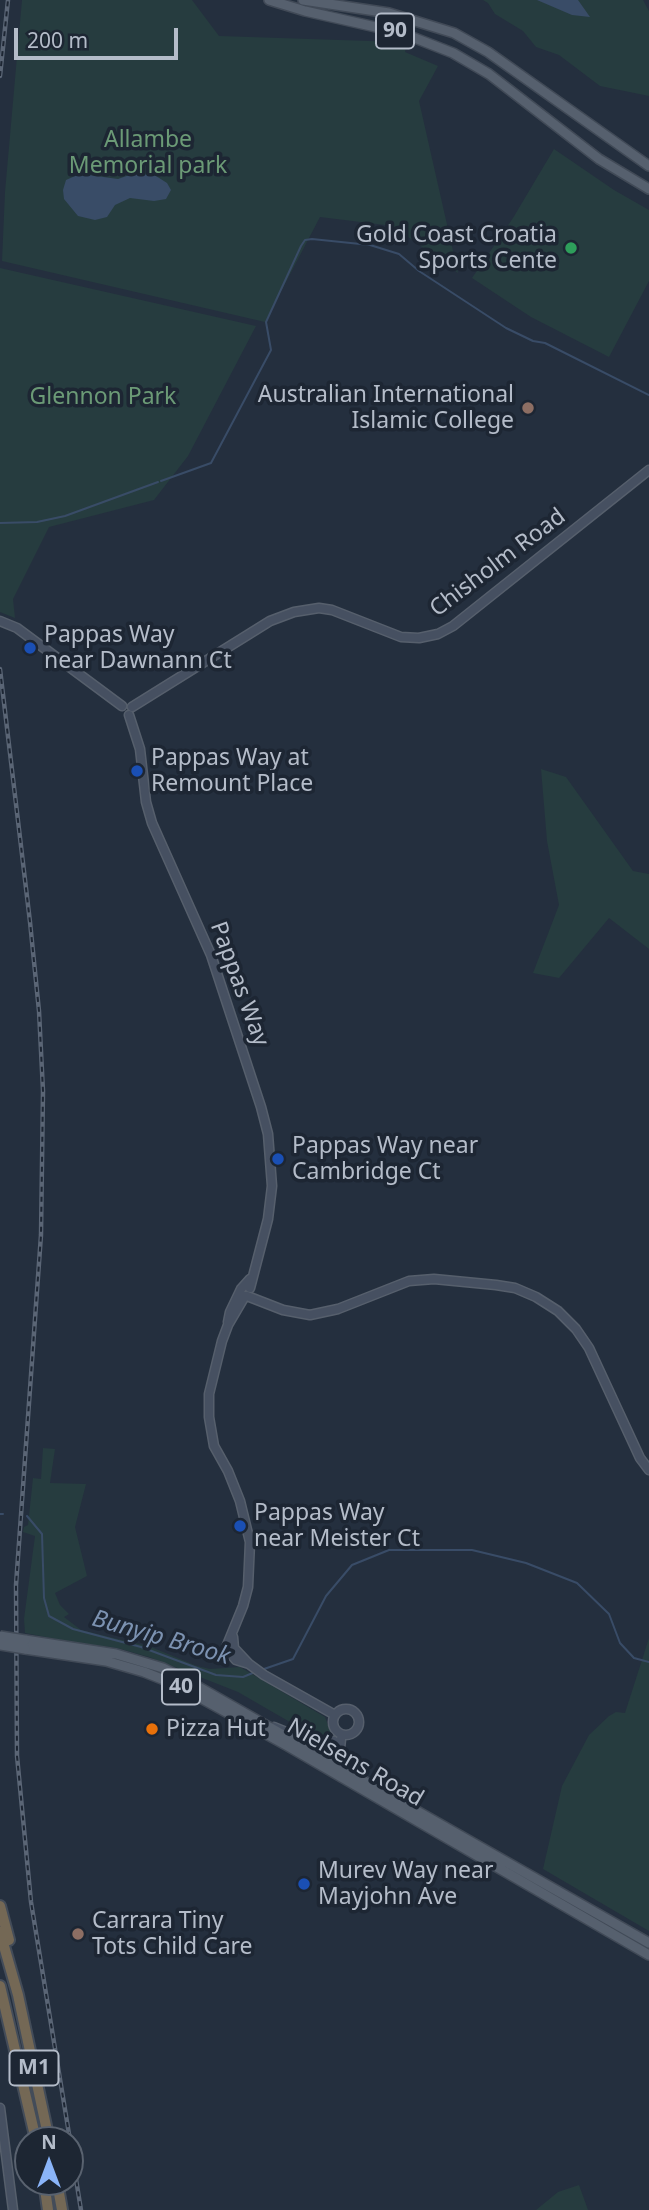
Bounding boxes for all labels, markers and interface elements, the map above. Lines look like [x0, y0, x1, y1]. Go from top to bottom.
scale bar [18, 14, 182, 58]
road number: 90 [376, 14, 414, 48]
text: 200 m [27, 26, 88, 54]
park label: Allambe Memorial park [69, 126, 227, 180]
place label: Gold Coast Croatia Sports Cente [356, 221, 557, 275]
marker: Gold Coast Croatia Sports Cente [563, 240, 579, 256]
place label: Australian International Islamic College [258, 381, 514, 435]
park label: Glennon Park [30, 383, 176, 411]
marker: Australian International Islamic College [520, 400, 536, 416]
street label: Chisholm Road [425, 503, 571, 623]
place label: Pappas Way near Dawnann Ct [44, 621, 232, 675]
marker: Pappas Way near Dawnann Ct [22, 640, 38, 656]
place label: Pappas Way at Remount Place [151, 744, 313, 798]
marker: Pappas Way at Remount Place [129, 763, 145, 779]
street label: Pappas Way [204, 918, 274, 1050]
place label: Pappas Way near Cambridge Ct [292, 1132, 478, 1186]
marker: Pappas Way near Cambridge Ct [270, 1151, 286, 1167]
place label: Pappas Way near Meister Ct [254, 1499, 420, 1553]
marker: Pappas Way near Meister Ct [232, 1518, 248, 1534]
water label: Bunyip Brook [89, 1605, 233, 1671]
road number: 40 [162, 1670, 200, 1704]
street label: Nielsens Road [282, 1713, 428, 1813]
place label: Pizza Hut [166, 1715, 266, 1743]
marker: Pizza Hut [144, 1721, 160, 1737]
place label: Murev Way near Mayjohn Ave [318, 1857, 493, 1911]
marker: Murev Way near Mayjohn Ave [296, 1876, 312, 1892]
place label: Carrara Tiny Tots Child Care [92, 1907, 253, 1961]
marker: Carrara Tiny Tots Child Care [70, 1926, 86, 1942]
road number: M1 [9, 2050, 58, 2086]
north arrow [14, 2126, 84, 2196]
text: N [41, 2129, 57, 2155]

